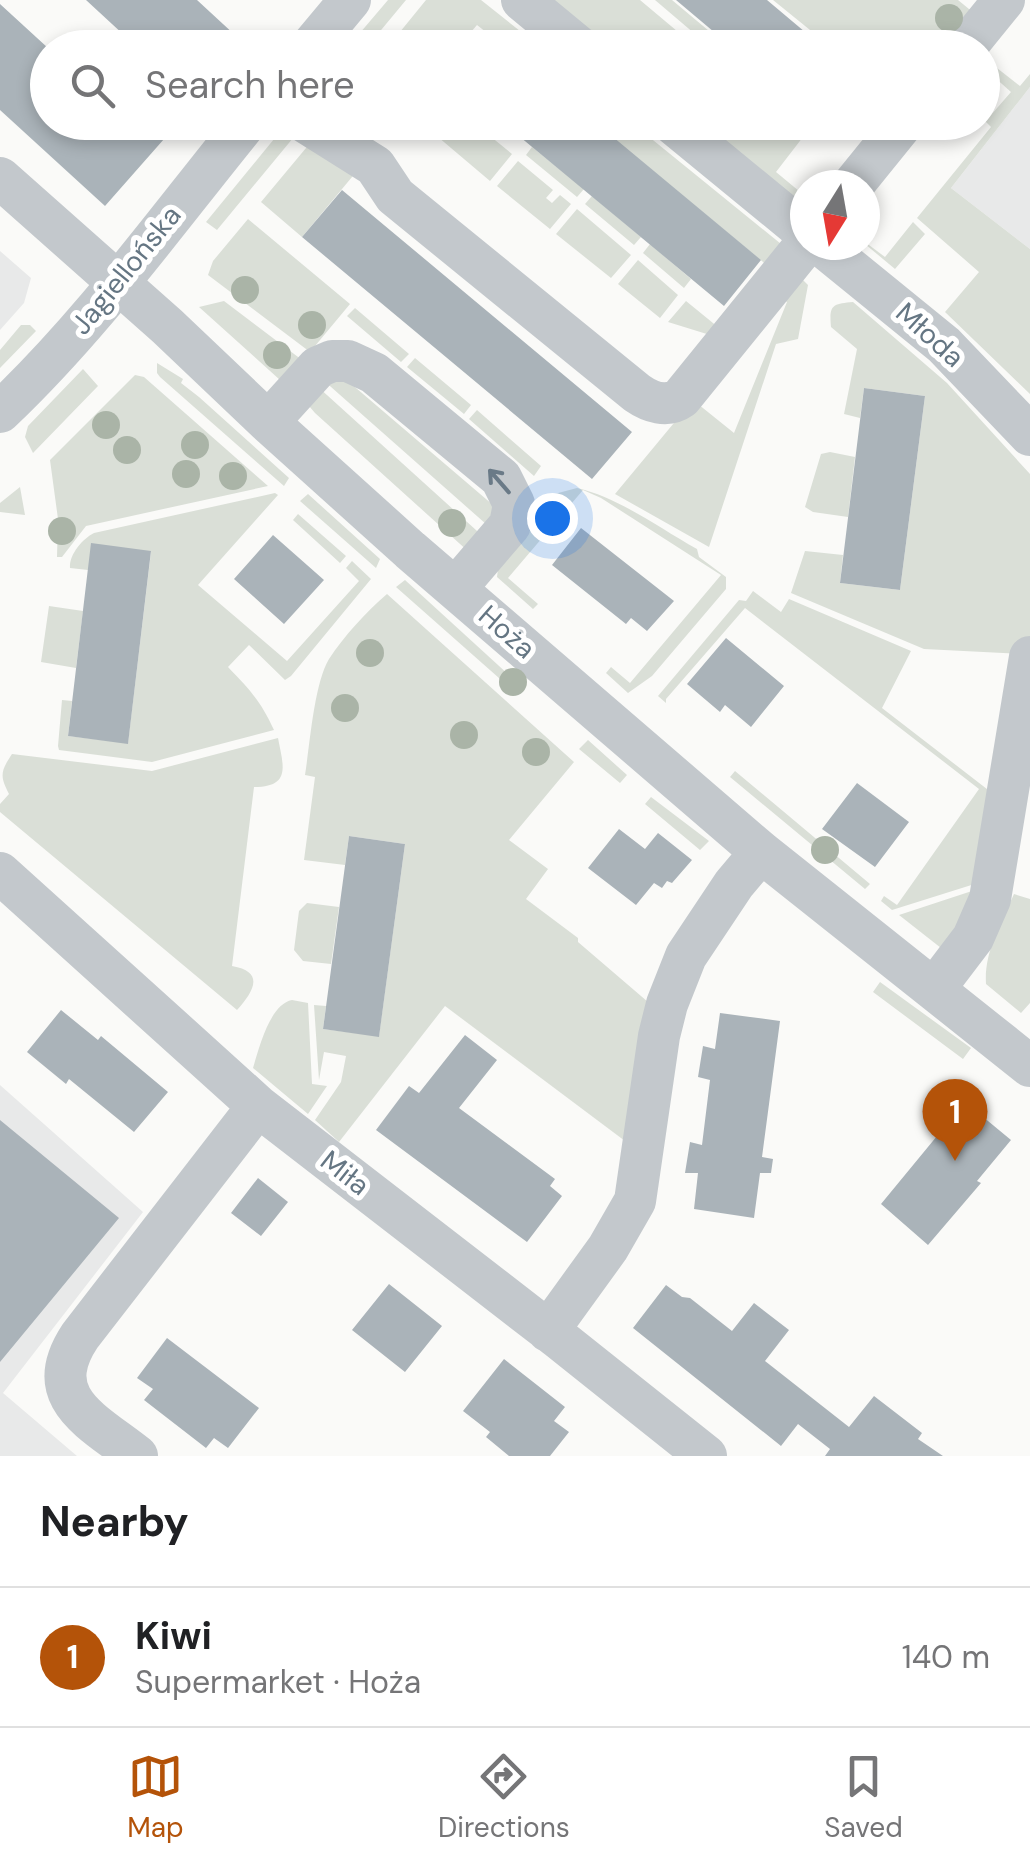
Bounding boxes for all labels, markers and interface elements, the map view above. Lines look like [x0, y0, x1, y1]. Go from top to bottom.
search box [30, 30, 1000, 140]
icon: search [65, 58, 120, 113]
text: Search here [145, 60, 355, 110]
north arrow [790, 170, 880, 260]
street label: Jagiellońska [63, 198, 189, 342]
street label: Młoda [888, 294, 972, 376]
one-way arrow [488, 469, 511, 494]
your location [527, 493, 578, 544]
street label: Hoża [471, 597, 543, 667]
pin: 1 [922, 1078, 988, 1161]
street label: Miła [313, 1142, 377, 1204]
text: Nearby [40, 1494, 189, 1549]
text: Kiwi [135, 1611, 212, 1661]
text: 1 [67, 1636, 78, 1678]
text: 140 m [902, 1636, 990, 1678]
text: Supermarket · Hoża [135, 1661, 421, 1703]
tab: Map [127, 1749, 184, 1846]
tab: Directions [438, 1749, 570, 1846]
tab: Saved [824, 1749, 903, 1846]

